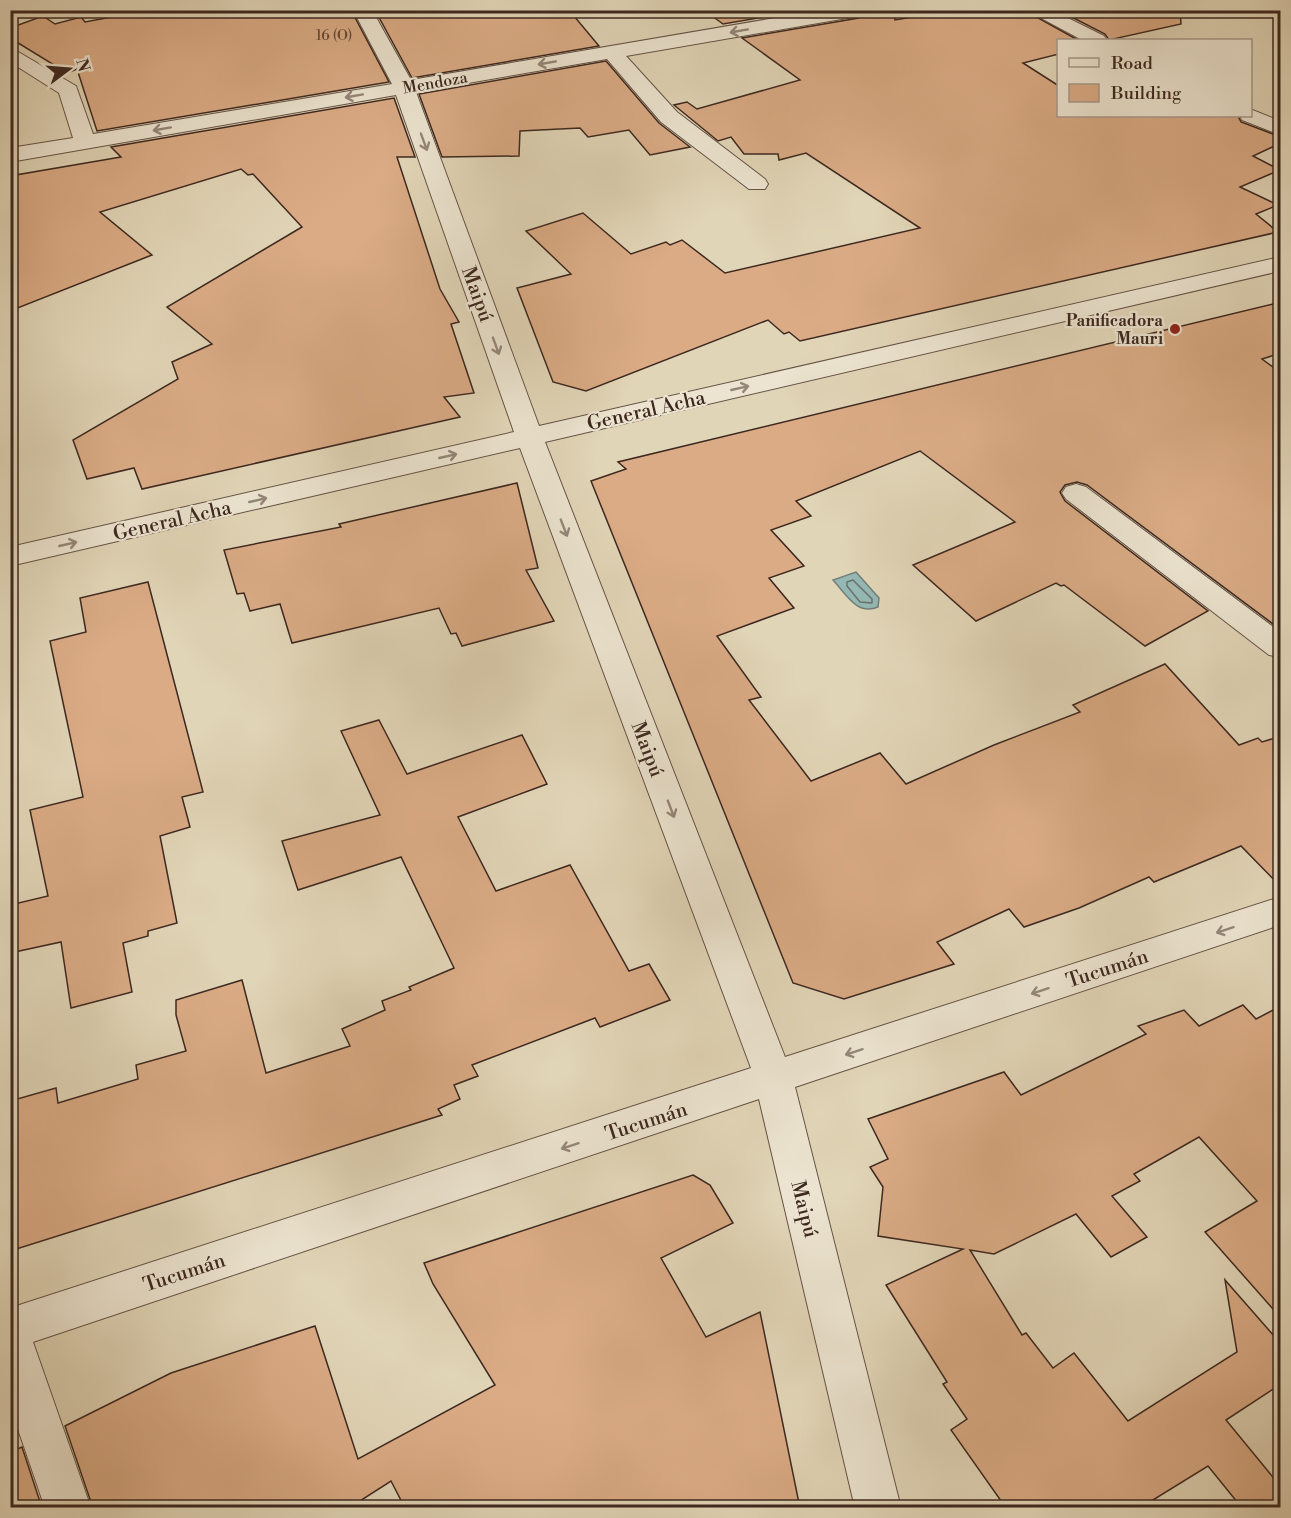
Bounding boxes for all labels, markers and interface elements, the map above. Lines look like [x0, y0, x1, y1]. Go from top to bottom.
one-way arrow [730, 25, 749, 36]
house number: 16 (O) [316, 27, 352, 45]
north arrow [39, 39, 99, 99]
legend [1057, 39, 1252, 117]
text: Road [1111, 52, 1154, 75]
text: N [71, 56, 94, 74]
one-way arrow [537, 58, 557, 69]
street label: Mendoza [401, 67, 470, 99]
text: Building [1110, 82, 1182, 105]
one-way arrow [345, 90, 365, 101]
one-way arrow [153, 123, 173, 134]
one-way arrow [419, 132, 430, 151]
street label: Maipú [455, 263, 498, 326]
place label: Panificadora Mauri [1066, 311, 1163, 349]
marker: Panificadora Mauri [1168, 322, 1182, 336]
one-way arrow [492, 336, 503, 354]
one-way arrow [730, 382, 749, 394]
street label: General Acha [585, 386, 709, 437]
one-way arrow [437, 450, 457, 461]
one-way arrow [248, 493, 267, 505]
street label: General Acha [111, 496, 235, 547]
one-way arrow [559, 519, 570, 537]
one-way arrow [58, 537, 77, 549]
street label: Maipú [625, 718, 669, 781]
one-way arrow [666, 799, 677, 818]
one-way arrow [1216, 925, 1235, 936]
street label: Tucumán [1063, 944, 1152, 994]
one-way arrow [1031, 986, 1050, 997]
one-way arrow [846, 1047, 864, 1058]
street label: Tucumán [602, 1097, 691, 1147]
one-way arrow [561, 1141, 580, 1152]
street label: Maipú [784, 1179, 823, 1241]
street label: Tucumán [140, 1248, 229, 1298]

